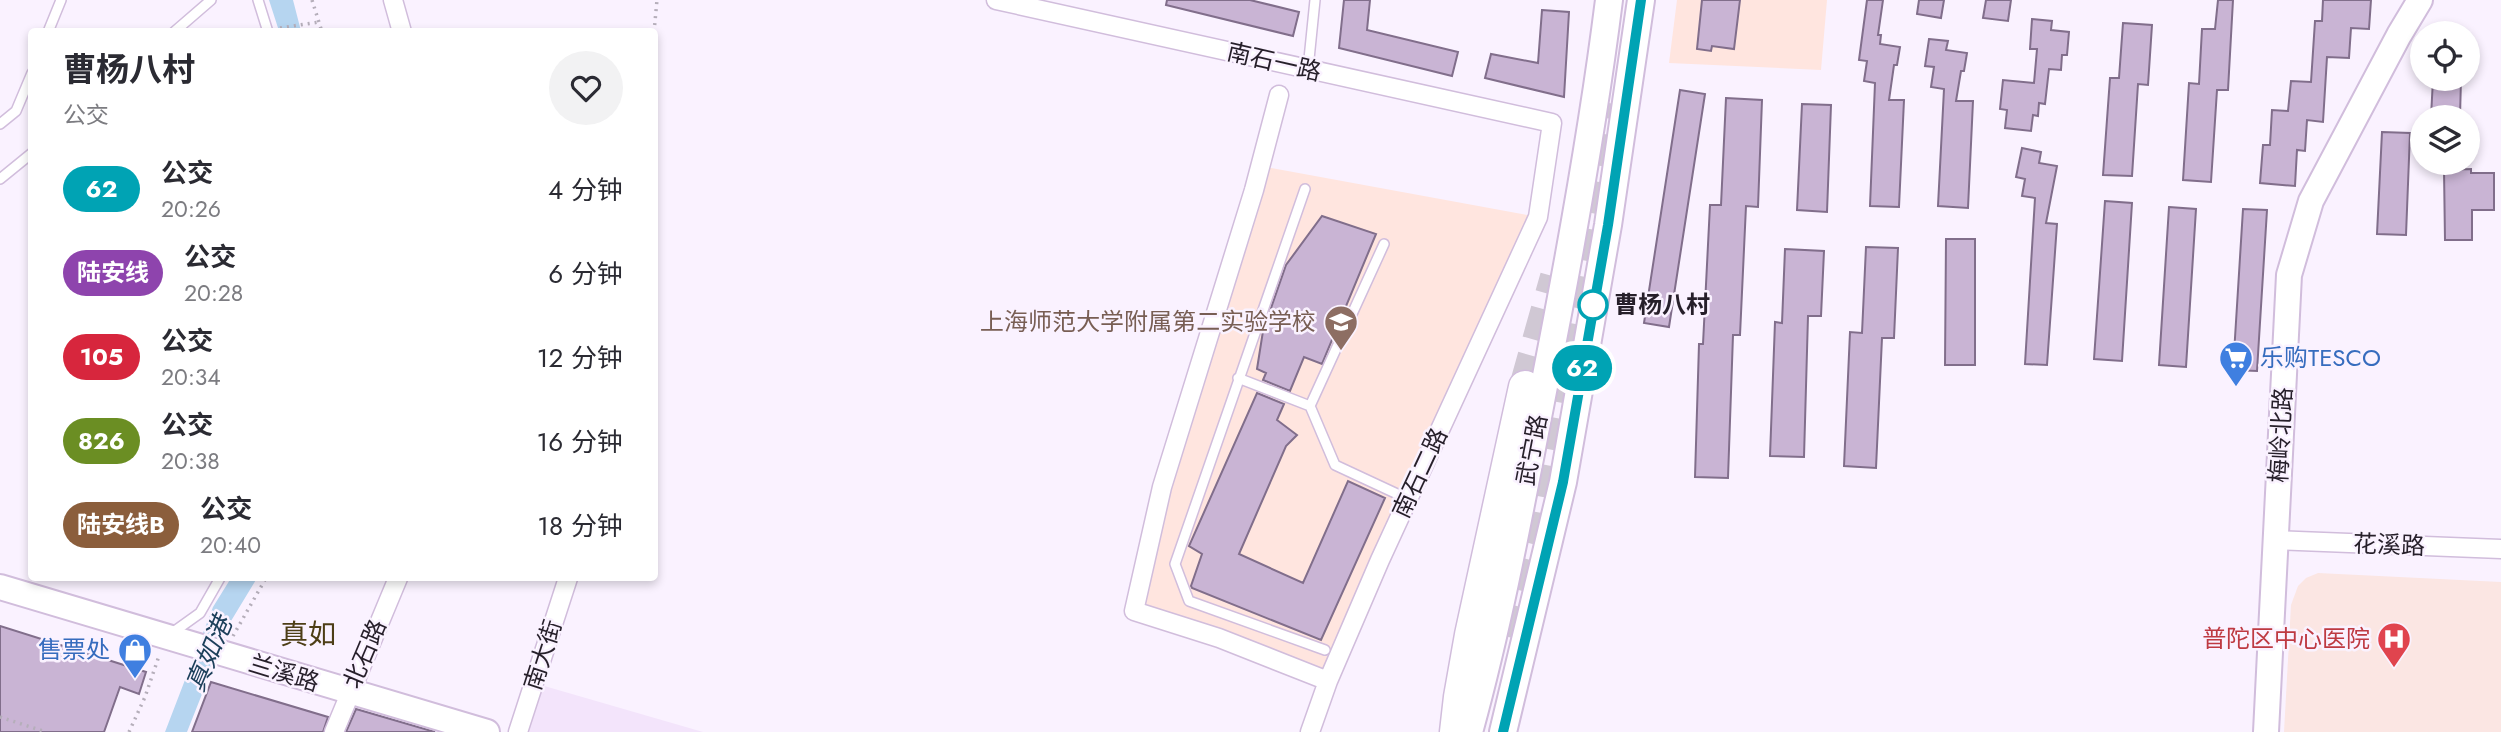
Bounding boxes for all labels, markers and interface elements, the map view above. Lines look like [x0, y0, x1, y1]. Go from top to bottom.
map controls [2410, 21, 2480, 175]
button: locate [2410, 21, 2480, 91]
street label: 南石一路 [1223, 34, 1325, 89]
text: 曹杨八村 [63, 46, 195, 93]
button: heart [549, 51, 623, 125]
text: 公交 [63, 98, 109, 132]
button: layers [2410, 105, 2480, 175]
text: 公交 [161, 154, 213, 192]
text: 62 [86, 171, 117, 206]
text: 4 分钟 [548, 171, 623, 209]
text: 20:26 [161, 192, 221, 226]
text: 公交 [184, 238, 236, 276]
text: 陆安线 [77, 255, 149, 290]
text: 6 分钟 [548, 255, 623, 293]
text: 20:28 [184, 276, 243, 310]
place label: 曹杨八村 [1614, 287, 1710, 322]
marker: 曹杨八村 [1578, 290, 1608, 320]
school or university icon: 上海师范大学附属第二实验学校 [1322, 303, 1360, 352]
place label: 上海师范大学附属第二实验学校 [980, 304, 1316, 339]
text: 公交 [161, 322, 213, 360]
text: 105 [80, 339, 123, 374]
text: 12 分钟 [537, 339, 623, 377]
supermarket icon: 乐购TESCO [2217, 339, 2255, 388]
place label: 乐购TESCO [2260, 340, 2381, 375]
line badge: 62 [1550, 345, 1614, 391]
text: 62 [1566, 350, 1598, 385]
text: 20:34 [161, 360, 221, 394]
street label: 梅岭北路 [2261, 386, 2300, 484]
text: 公交 [161, 406, 213, 444]
street label: 武宁路 [1507, 411, 1556, 489]
street label: 南石二路 [1383, 422, 1456, 524]
text: 826 [78, 423, 125, 458]
text: 16 分钟 [537, 423, 623, 461]
text: 20:38 [161, 444, 220, 478]
text: 公交 [200, 490, 252, 528]
text: 陆安线B [77, 507, 165, 542]
text: 18 分钟 [537, 507, 623, 545]
street label: 花溪路 [2352, 526, 2426, 563]
text: 20:40 [200, 528, 261, 562]
water label: 真如港 [176, 607, 243, 697]
district label: 真如 [280, 614, 336, 655]
street label: 北石路 [334, 614, 395, 694]
street label: 南大街 [515, 615, 570, 694]
hospital icon: 普陀区中心医院 [2375, 620, 2413, 669]
place label: 普陀区中心医院 [2202, 621, 2370, 656]
shop icon: 售票处 [116, 631, 154, 680]
place label: 售票处 [38, 632, 110, 667]
street label: 兰溪路 [245, 645, 324, 700]

